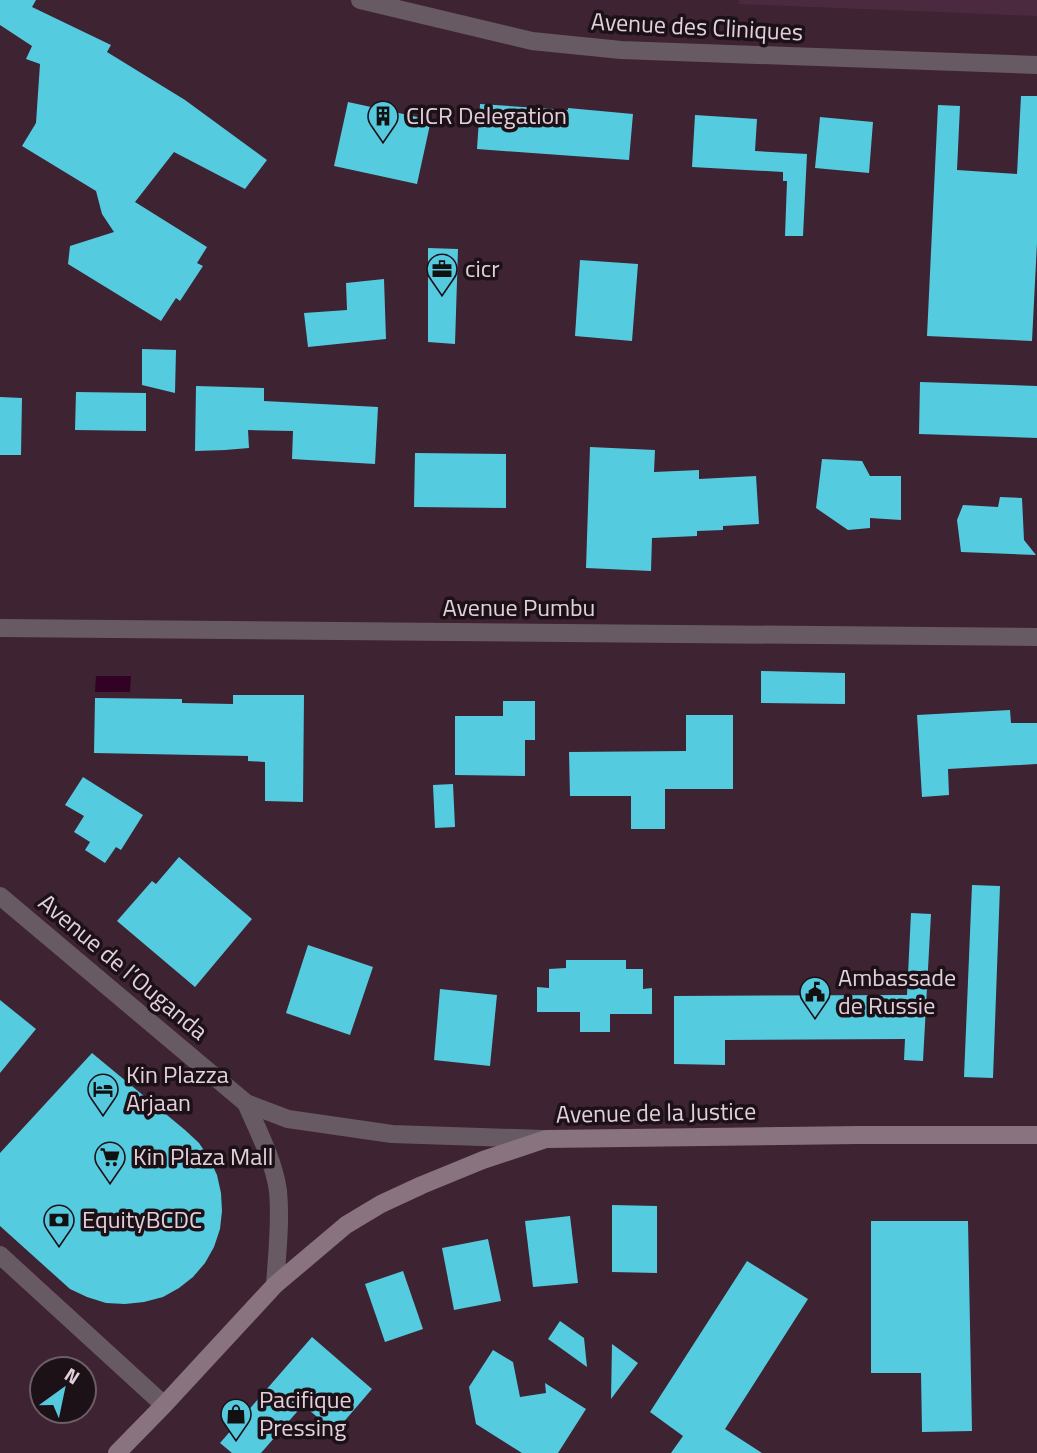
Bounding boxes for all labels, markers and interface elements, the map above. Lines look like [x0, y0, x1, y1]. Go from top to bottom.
street label: Avenue des Cliniques [590, 2, 804, 50]
place label: CICR Delegation [406, 97, 567, 133]
building icon: CICR Delegation [366, 99, 400, 143]
place label: cicr [465, 250, 500, 286]
office icon: cicr [425, 252, 459, 296]
street label: Avenue Pumbu [443, 589, 595, 625]
street label: Avenue de l’Ouganda [31, 884, 216, 1048]
place label: Ambassade de Russie [838, 959, 956, 1023]
public building icon: Ambassade de Russie [798, 975, 832, 1019]
place label: Kin Plazza Arjaan [126, 1056, 229, 1120]
hotel icon: Kin Plazza Arjaan [86, 1072, 120, 1116]
street label: Avenue de la Justice [556, 1092, 756, 1132]
place label: Kin Plaza Mall [133, 1138, 273, 1174]
supermarket icon: Kin Plaza Mall [93, 1140, 127, 1184]
place label: EquityBCDC [82, 1201, 202, 1237]
bank icon: EquityBCDC [42, 1203, 76, 1247]
north arrow [28, 1355, 98, 1425]
text: N [59, 1360, 86, 1391]
place label: Pacifique Pressing [259, 1381, 352, 1445]
shop icon: Pacifique Pressing [219, 1397, 253, 1441]

